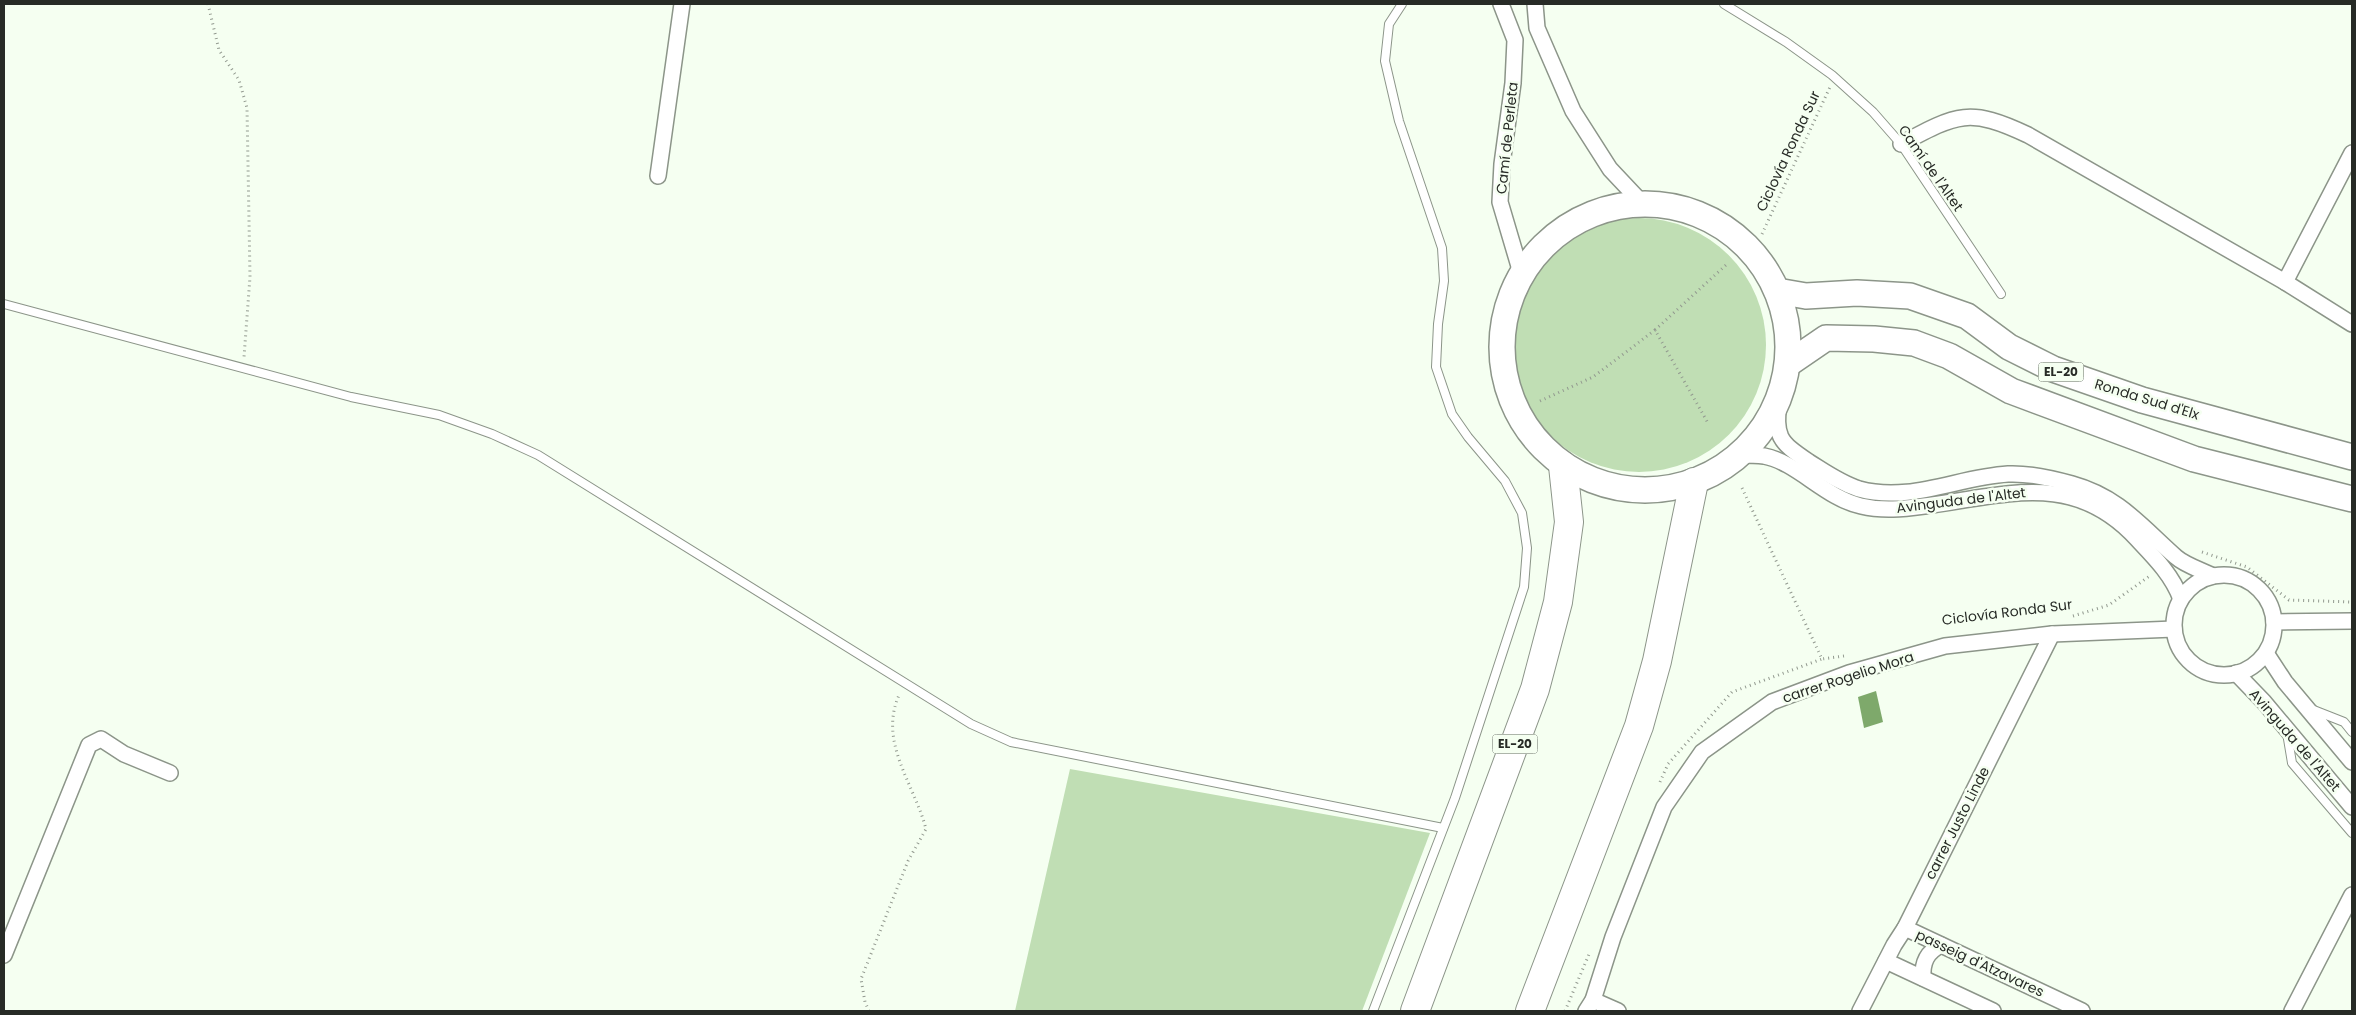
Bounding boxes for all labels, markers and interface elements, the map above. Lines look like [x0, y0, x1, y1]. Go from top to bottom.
street label: Camí de Perleta [1491, 81, 1523, 195]
street label: Ciclovía Ronda Sur [1751, 87, 1825, 215]
street label: Camí de l'Altet [1894, 121, 1968, 215]
road number: EL-20 [2038, 362, 2084, 382]
street label: Ronda Sud d'Elx [2092, 374, 2202, 425]
street label: Avinguda de l'Altet [1895, 482, 2027, 518]
street label: Ciclovía Ronda Sur [1941, 594, 2073, 630]
street label: carrer Rogelio Mora [1780, 646, 1916, 708]
street label: Avinguda de l'Altet [2245, 684, 2345, 796]
road number: EL-20 [1492, 734, 1538, 754]
street label: carrer Justo Linde [1920, 763, 1994, 883]
street label: passeig d'Atzavares [1913, 924, 2047, 1002]

